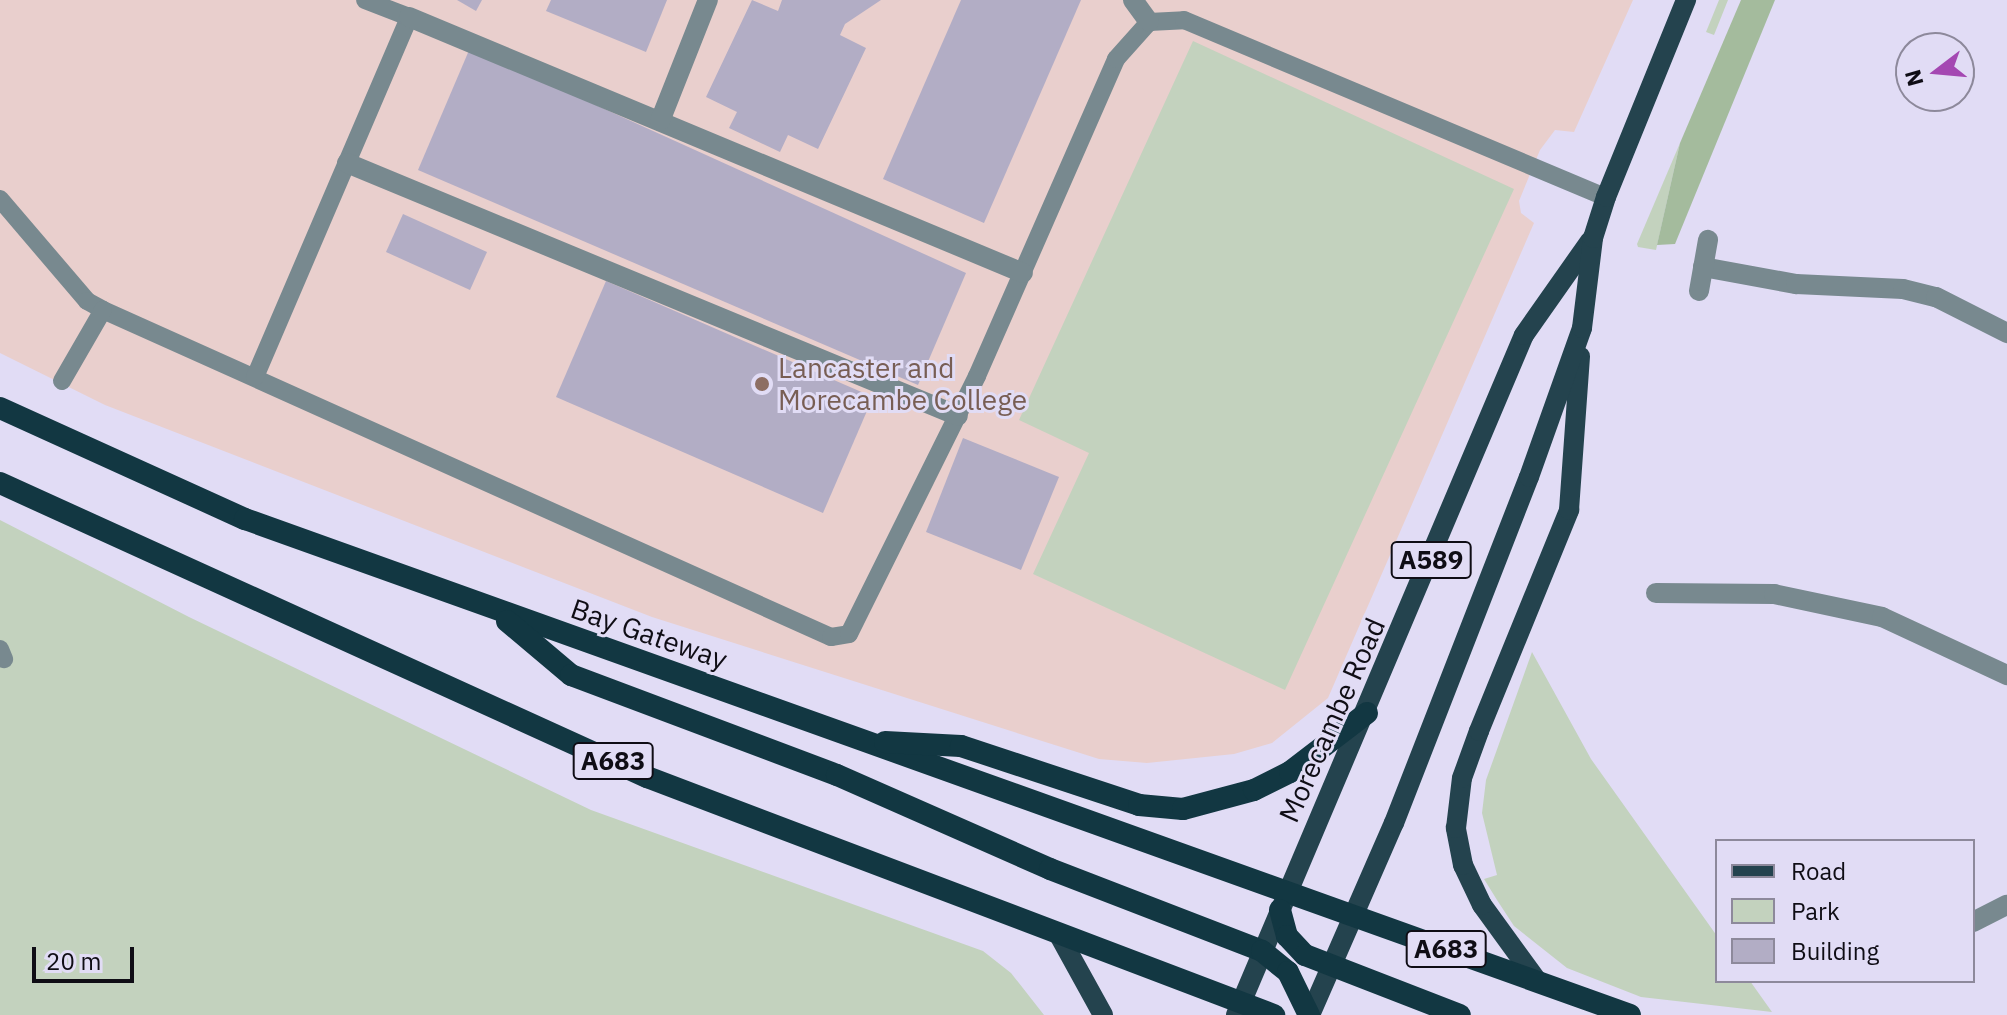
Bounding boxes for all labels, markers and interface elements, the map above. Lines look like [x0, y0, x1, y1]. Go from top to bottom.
north arrow [1895, 32, 1975, 112]
text: N [1897, 67, 1930, 90]
place label: Lancaster and Morecambe College [778, 351, 1027, 417]
marker: Lancaster and Morecambe College [753, 375, 771, 393]
road number: A589 [1389, 538, 1473, 582]
street label: Bay Gateway [566, 592, 732, 676]
street label: Morecambe Road [1272, 613, 1392, 827]
road number: A683 [571, 739, 655, 783]
legend [1715, 839, 1975, 983]
text: Road [1791, 855, 1846, 887]
text: Park [1791, 895, 1840, 927]
road number: A683 [1404, 927, 1488, 971]
scale bar [36, 931, 138, 981]
text: Building [1791, 935, 1879, 967]
text: 20 m [46, 945, 101, 977]

